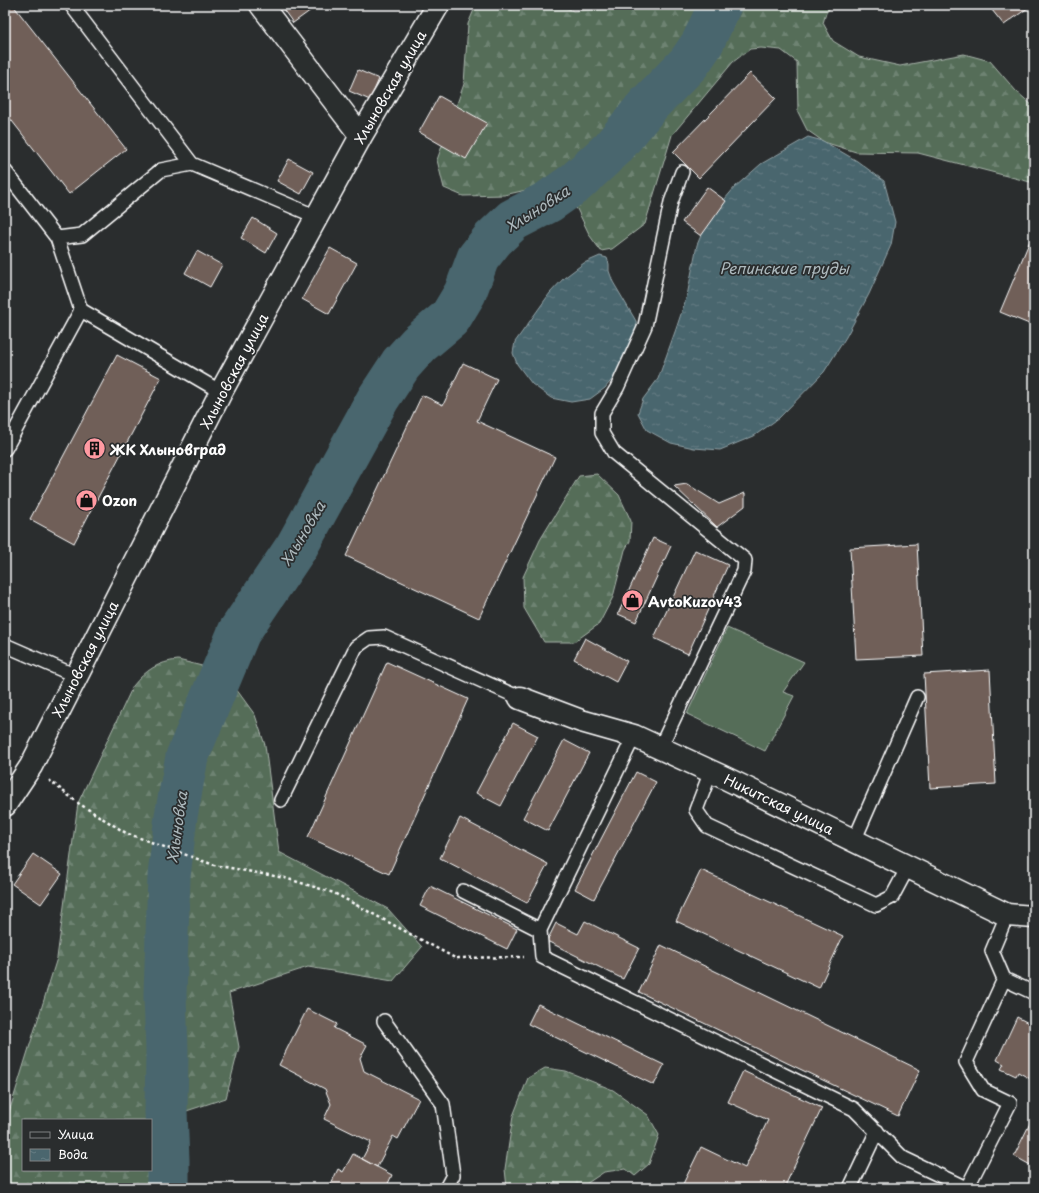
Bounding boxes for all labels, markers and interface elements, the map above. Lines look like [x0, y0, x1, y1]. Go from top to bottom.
street label: Хлыновская улица [349, 26, 431, 148]
water label: Хлыновка [501, 178, 574, 237]
water label: Репинские пруды [719, 256, 850, 279]
street label: Хлыновская улица [195, 309, 273, 433]
building icon: ЖК Хлыновград [82, 436, 108, 462]
place label: ЖК Хлыновград [109, 439, 227, 460]
shop icon: Ozon [73, 487, 99, 513]
place label: Ozon [102, 490, 137, 511]
water label: Хлыновка [274, 496, 331, 570]
shop icon: AvtoKuzov43 [619, 588, 645, 614]
place label: AvtoKuzov43 [648, 591, 742, 612]
street label: Хлыновская улица [47, 597, 124, 721]
street label: Никитская улица [721, 768, 837, 840]
water label: Хлыновка [160, 789, 192, 864]
legend [22, 1119, 152, 1171]
text: Улица [58, 1125, 94, 1143]
text: Вода [58, 1145, 88, 1163]

